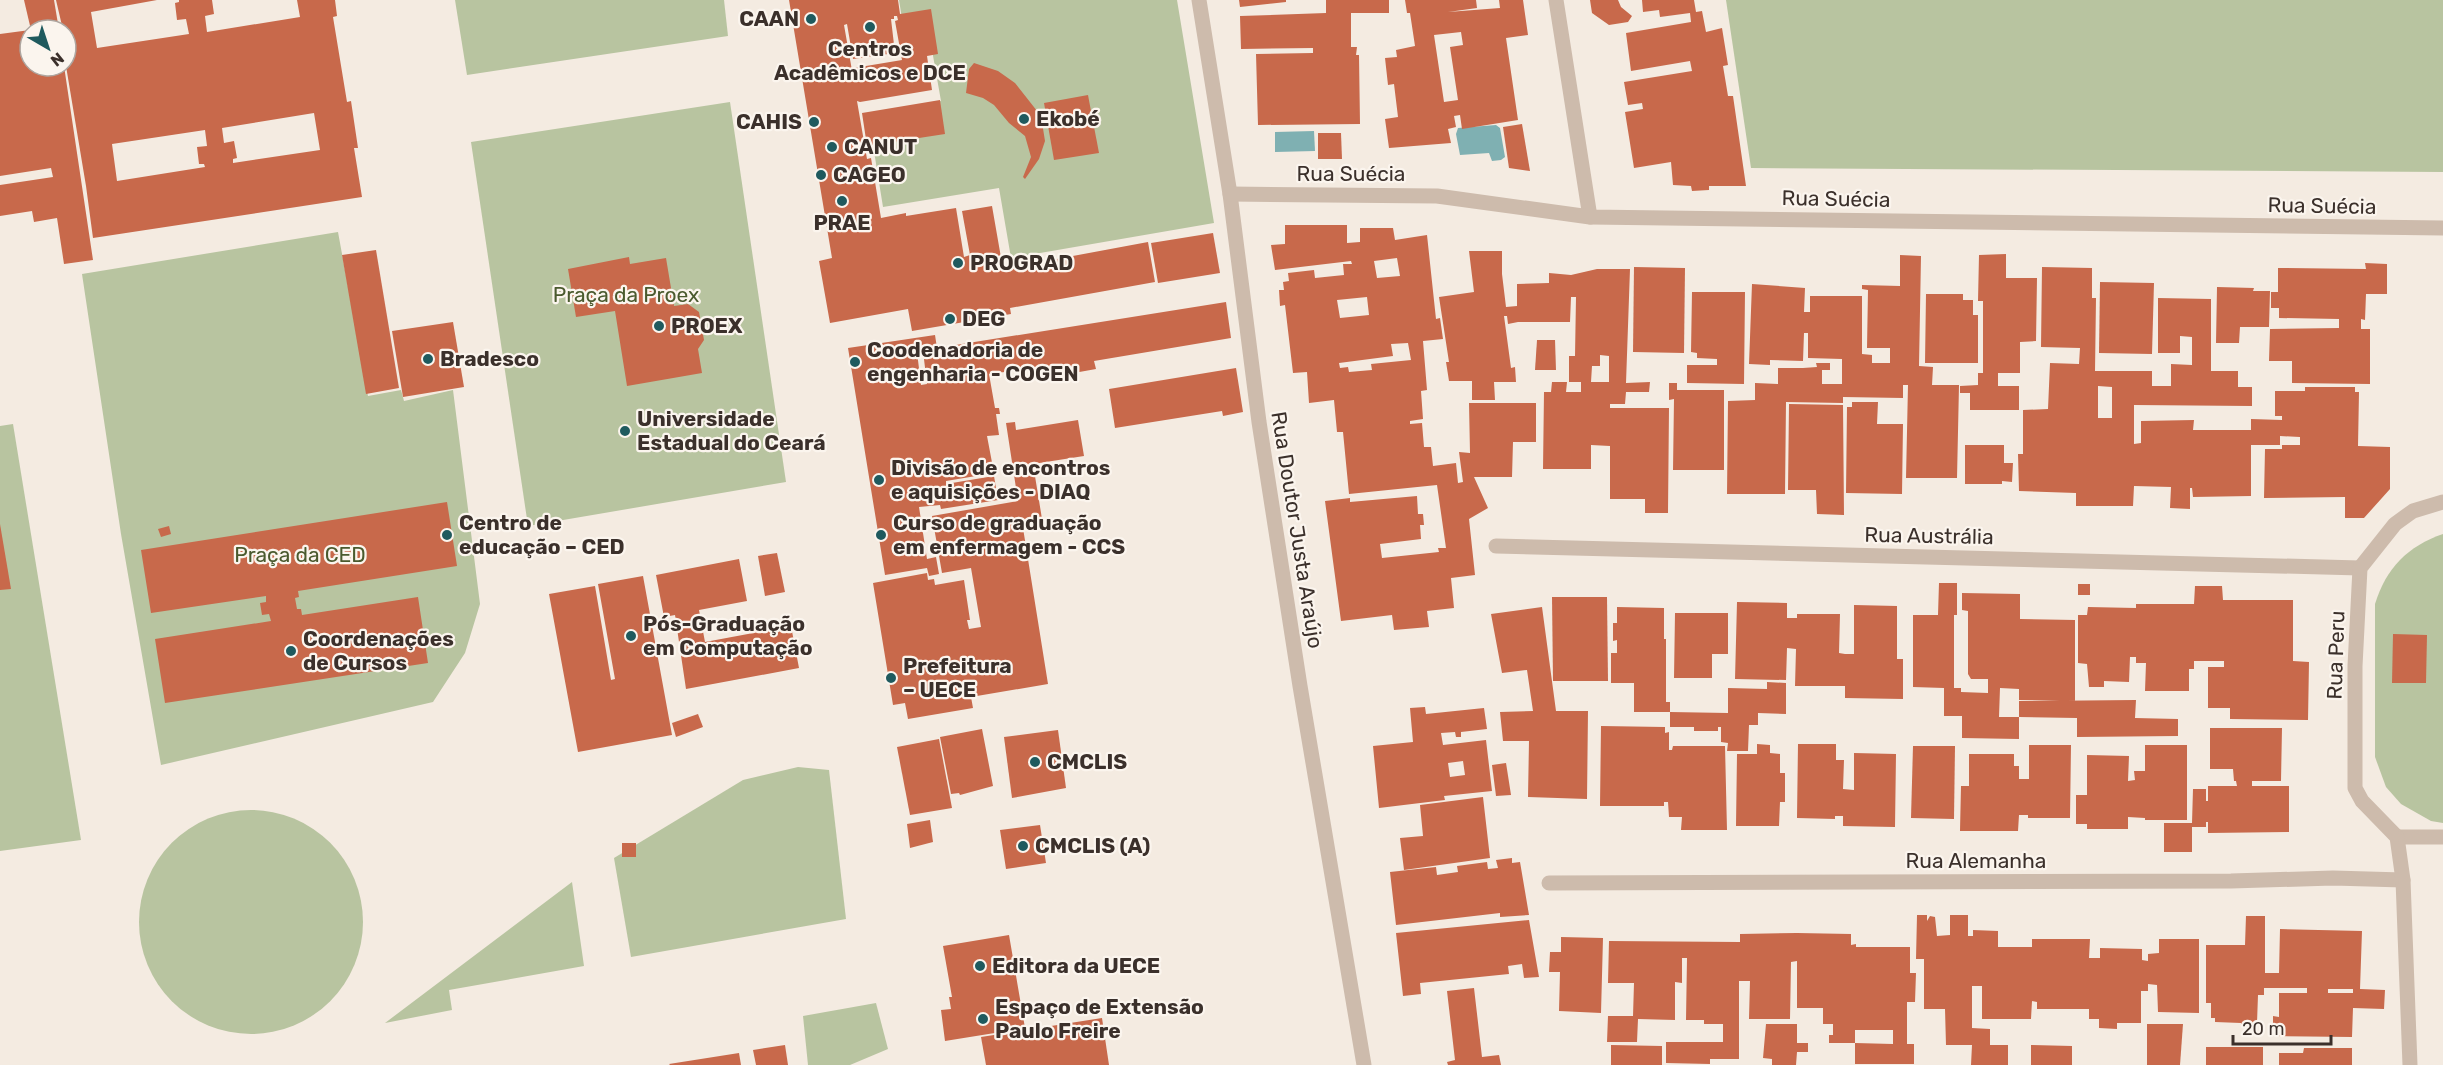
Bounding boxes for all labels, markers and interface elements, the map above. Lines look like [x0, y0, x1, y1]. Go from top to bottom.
place label: CAAN [739, 6, 799, 31]
marker: CAAN [804, 12, 818, 26]
north arrow [18, 18, 78, 78]
marker: Centros Acadêmicos e DCE [863, 20, 877, 34]
place label: Centros Acadêmicos e DCE [774, 36, 966, 85]
text: N [47, 48, 68, 70]
place label: Ekobé [1036, 106, 1100, 131]
place label: CAHIS [736, 109, 802, 134]
marker: Ekobé [1017, 112, 1031, 126]
marker: CAHIS [807, 115, 821, 129]
place label: CANUT [844, 134, 917, 159]
marker: CANUT [825, 140, 839, 154]
street label: Rua Suécia [1297, 161, 1405, 186]
place label: CAGEO [833, 162, 906, 187]
marker: CAGEO [814, 168, 828, 182]
street label: Rua Suécia [1781, 185, 1891, 212]
street label: Rua Suécia [2267, 192, 2377, 219]
marker: PRAE [835, 194, 849, 208]
place label: PRAE [813, 210, 871, 235]
place label: PROGRAD [970, 250, 1073, 275]
marker: PROGRAD [951, 256, 965, 270]
park label: Praça da Proex [553, 282, 699, 307]
place label: DEG [962, 306, 1005, 331]
marker: DEG [943, 312, 957, 326]
place label: PROEX [671, 313, 743, 338]
marker: PROEX [652, 319, 666, 333]
place label: Coodenadoria de engenharia - COGEN [867, 337, 1079, 386]
place label: Bradesco [440, 346, 539, 371]
marker: Bradesco [421, 352, 435, 366]
marker: Coodenadoria de engenharia - COGEN [848, 355, 862, 369]
place label: Universidade Estadual do Ceará [637, 406, 826, 455]
street label: Rua Doutor Justa Araújo [1266, 410, 1329, 650]
marker: Universidade Estadual do Ceará [618, 424, 632, 438]
place label: Divisão de encontros e aquisições - DIAQ [891, 455, 1110, 504]
marker: Divisão de encontros e aquisições - DIAQ [872, 473, 886, 487]
place label: Centro de educação – CED [459, 510, 625, 559]
place label: Curso de graduação em enfermagem - CCS [893, 510, 1125, 559]
street label: Rua Austrália [1864, 522, 1994, 549]
marker: Centro de educação – CED [440, 528, 454, 542]
marker: Curso de graduação em enfermagem - CCS [874, 528, 888, 542]
park label: Praça da CED [234, 542, 366, 567]
street label: Rua Peru [2321, 610, 2350, 700]
place label: Pós-Graduação em Computação [643, 611, 813, 660]
place label: Coordenações de Cursos [303, 626, 454, 675]
marker: Pós-Graduação em Computação [624, 629, 638, 643]
marker: Coordenações de Cursos [284, 644, 298, 658]
place label: Prefeitura – UECE [903, 653, 1012, 702]
marker: Prefeitura – UECE [884, 671, 898, 685]
place label: CMCLIS [1047, 749, 1127, 774]
marker: CMCLIS [1028, 755, 1042, 769]
place label: CMCLIS (A) [1035, 833, 1150, 858]
marker: CMCLIS (A) [1016, 839, 1030, 853]
street label: Rua Alemanha [1906, 848, 2046, 873]
place label: Editora da UECE [992, 953, 1160, 978]
marker: Editora da UECE [973, 959, 987, 973]
place label: Espaço de Extensão Paulo Freire [995, 994, 1204, 1043]
scale bar [2233, 1008, 2330, 1046]
marker: Espaço de Extensão Paulo Freire [976, 1012, 990, 1026]
text: 20 m [2242, 1018, 2284, 1040]

